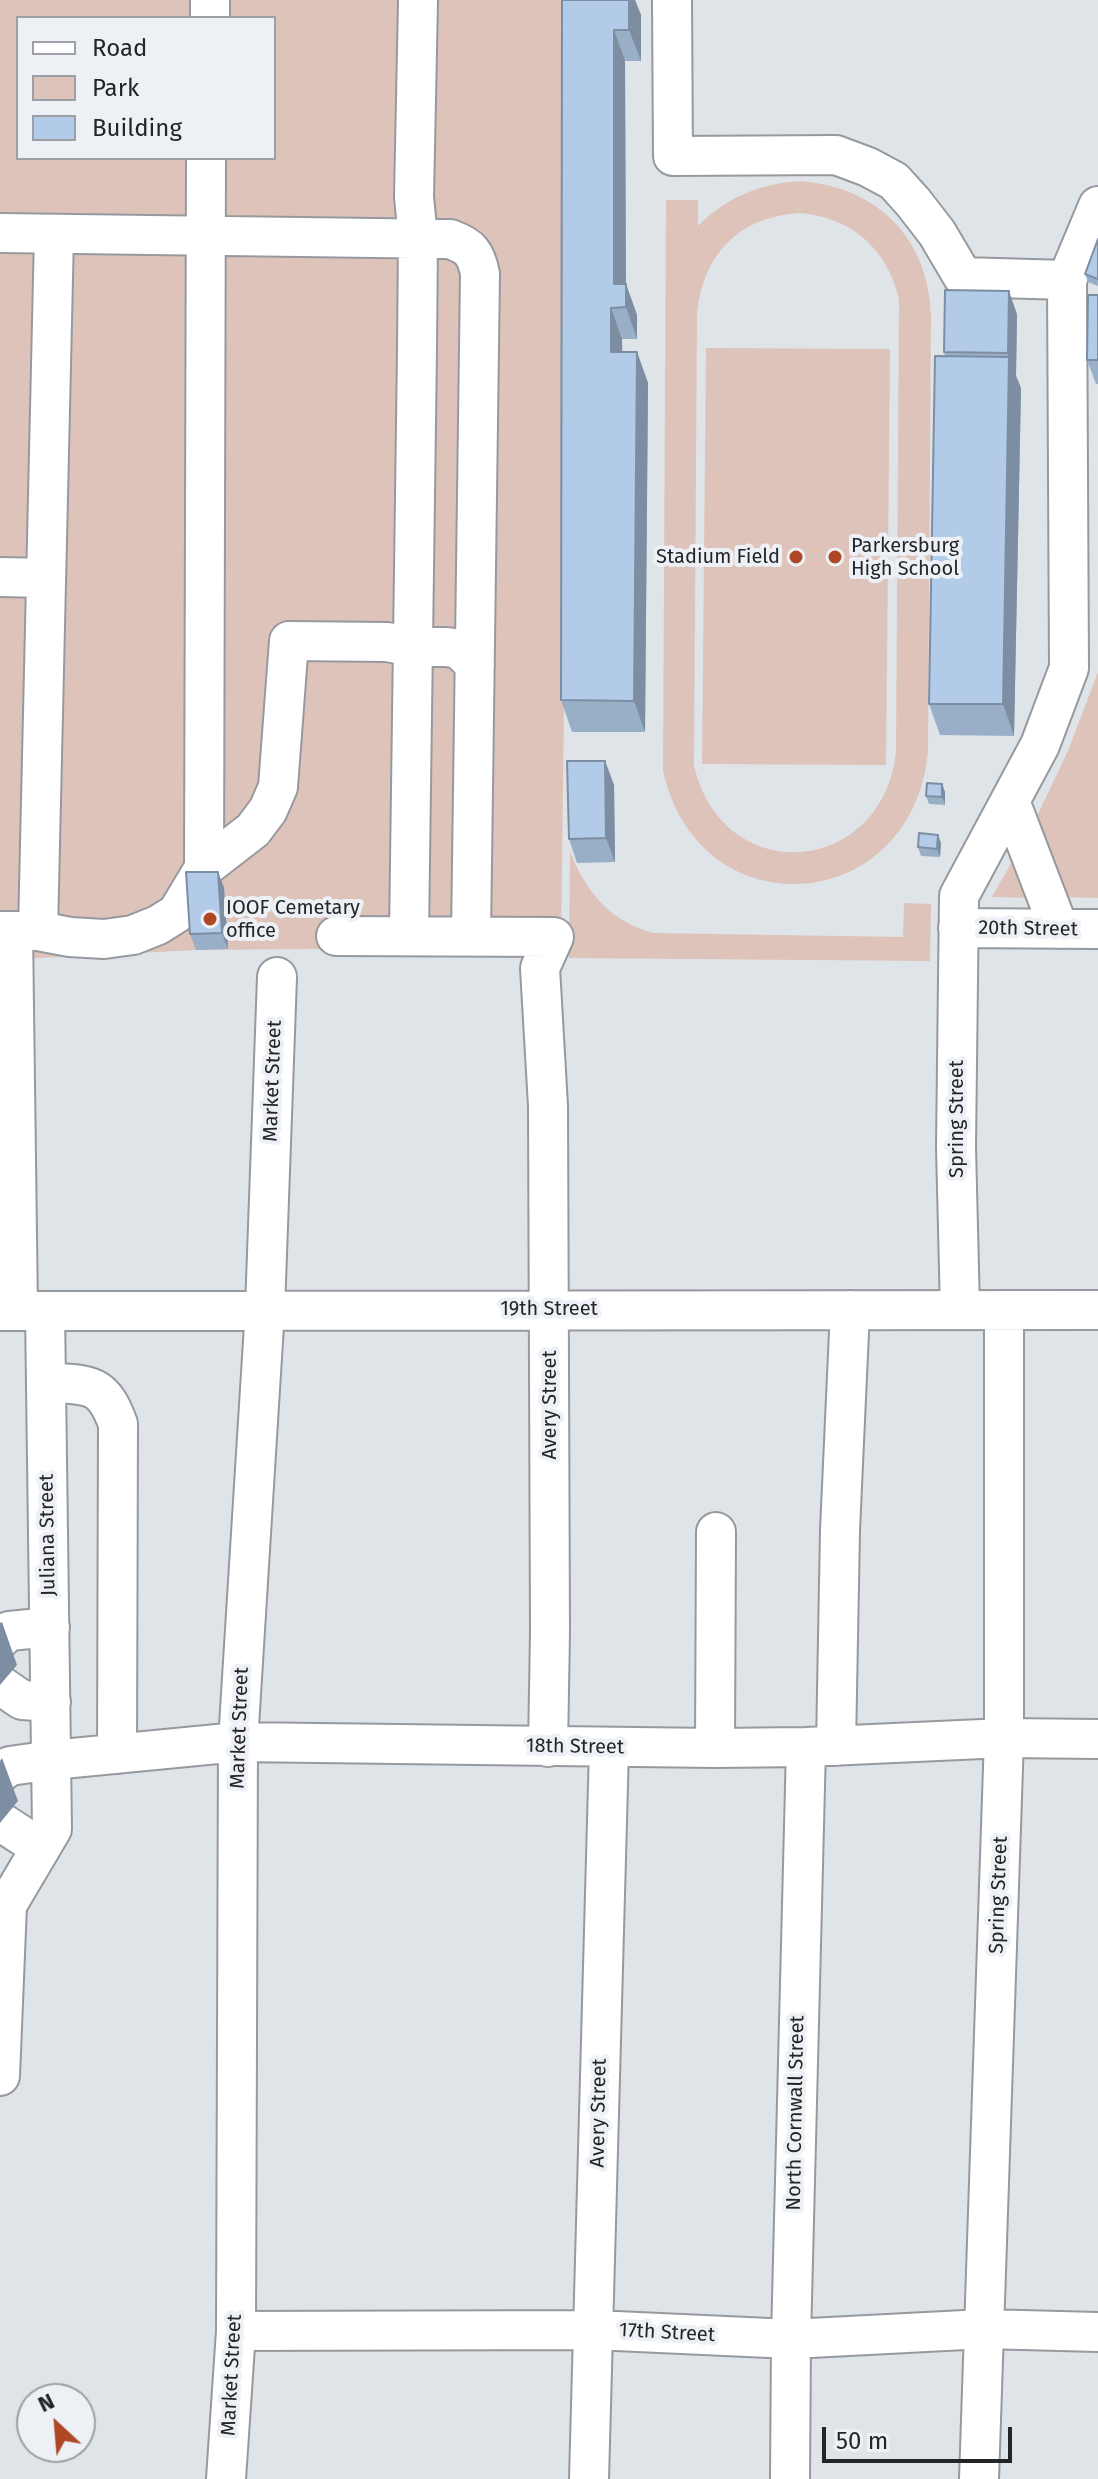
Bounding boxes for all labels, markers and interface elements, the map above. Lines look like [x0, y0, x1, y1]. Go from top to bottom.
legend [16, 16, 276, 160]
text: Road [92, 34, 147, 62]
text: Park [92, 74, 139, 102]
text: Building [92, 114, 182, 142]
place label: Parkersburg High School [851, 534, 959, 581]
place label: Stadium Field [656, 545, 780, 569]
marker: Stadium Field [787, 548, 805, 566]
marker: Parkersburg High School [826, 548, 844, 566]
place label: IOOF Cemetary office [226, 896, 360, 943]
marker: IOOF Cemetary office [201, 910, 219, 928]
street label: 20th Street [978, 916, 1078, 942]
street label: Market Street [259, 1020, 287, 1142]
street label: Spring Street [945, 1060, 969, 1178]
street label: 19th Street [500, 1297, 598, 1321]
street label: Avery Street [538, 1350, 562, 1460]
street label: Juliana Street [35, 1474, 61, 1596]
street label: Market Street [226, 1667, 254, 1789]
street label: 18th Street [526, 1734, 624, 1760]
street label: Spring Street [985, 1836, 1013, 1954]
street label: North Cornwall Street [782, 2015, 810, 2211]
street label: Avery Street [586, 2058, 612, 2168]
street label: Market Street [217, 2314, 247, 2436]
street label: 17th Street [618, 2319, 716, 2347]
north arrow [16, 2383, 96, 2463]
text: N [34, 2387, 59, 2418]
scale bar [826, 2411, 1016, 2461]
text: 50 m [836, 2427, 888, 2455]

